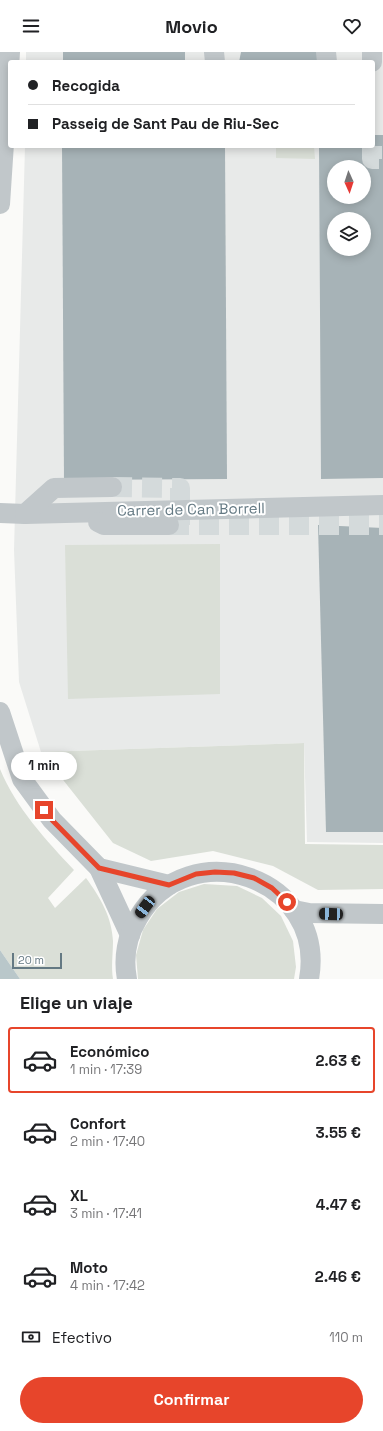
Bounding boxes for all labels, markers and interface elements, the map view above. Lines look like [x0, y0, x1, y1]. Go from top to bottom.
icon: menu [20, 15, 42, 37]
text: Movio [165, 15, 218, 38]
icon: heart [341, 15, 363, 37]
text: Recogida [52, 76, 120, 95]
text: Passeig de Sant Pau de Riu-Sec [52, 114, 279, 133]
north arrow [327, 160, 371, 204]
map controls [327, 160, 371, 256]
button: layers [327, 212, 371, 256]
street label: Carrer de Can Borrell [117, 498, 265, 520]
callout: 1 min [11, 752, 77, 780]
text: 1 min [28, 757, 60, 774]
route end [35, 801, 53, 819]
route start [278, 893, 296, 911]
car [133, 894, 157, 920]
car [319, 908, 343, 920]
scale bar [12, 951, 62, 970]
text: 20 m [18, 953, 44, 967]
text: Elige un viaje [20, 991, 133, 1014]
icon: car [22, 1042, 58, 1078]
text: Económico [70, 1042, 149, 1061]
text: 2.63 € [315, 1051, 361, 1070]
text: 1 min · 17:39 [70, 1061, 142, 1078]
icon: car [22, 1114, 58, 1150]
text: Confort [70, 1114, 126, 1133]
text: 3.55 € [315, 1123, 361, 1142]
text: 2 min · 17:40 [70, 1133, 145, 1150]
icon: car [22, 1186, 58, 1222]
text: XL [70, 1186, 88, 1205]
text: 4.47 € [316, 1195, 361, 1214]
text: 3 min · 17:41 [70, 1205, 142, 1222]
icon: car [22, 1258, 58, 1294]
text: Moto [70, 1258, 108, 1277]
text: 2.46 € [315, 1267, 361, 1286]
text: 4 min · 17:42 [70, 1277, 145, 1294]
icon: cash [20, 1326, 42, 1348]
text: Efectivo [52, 1328, 112, 1347]
text: 110 m [329, 1329, 363, 1346]
button: Confirmar [20, 1377, 363, 1423]

